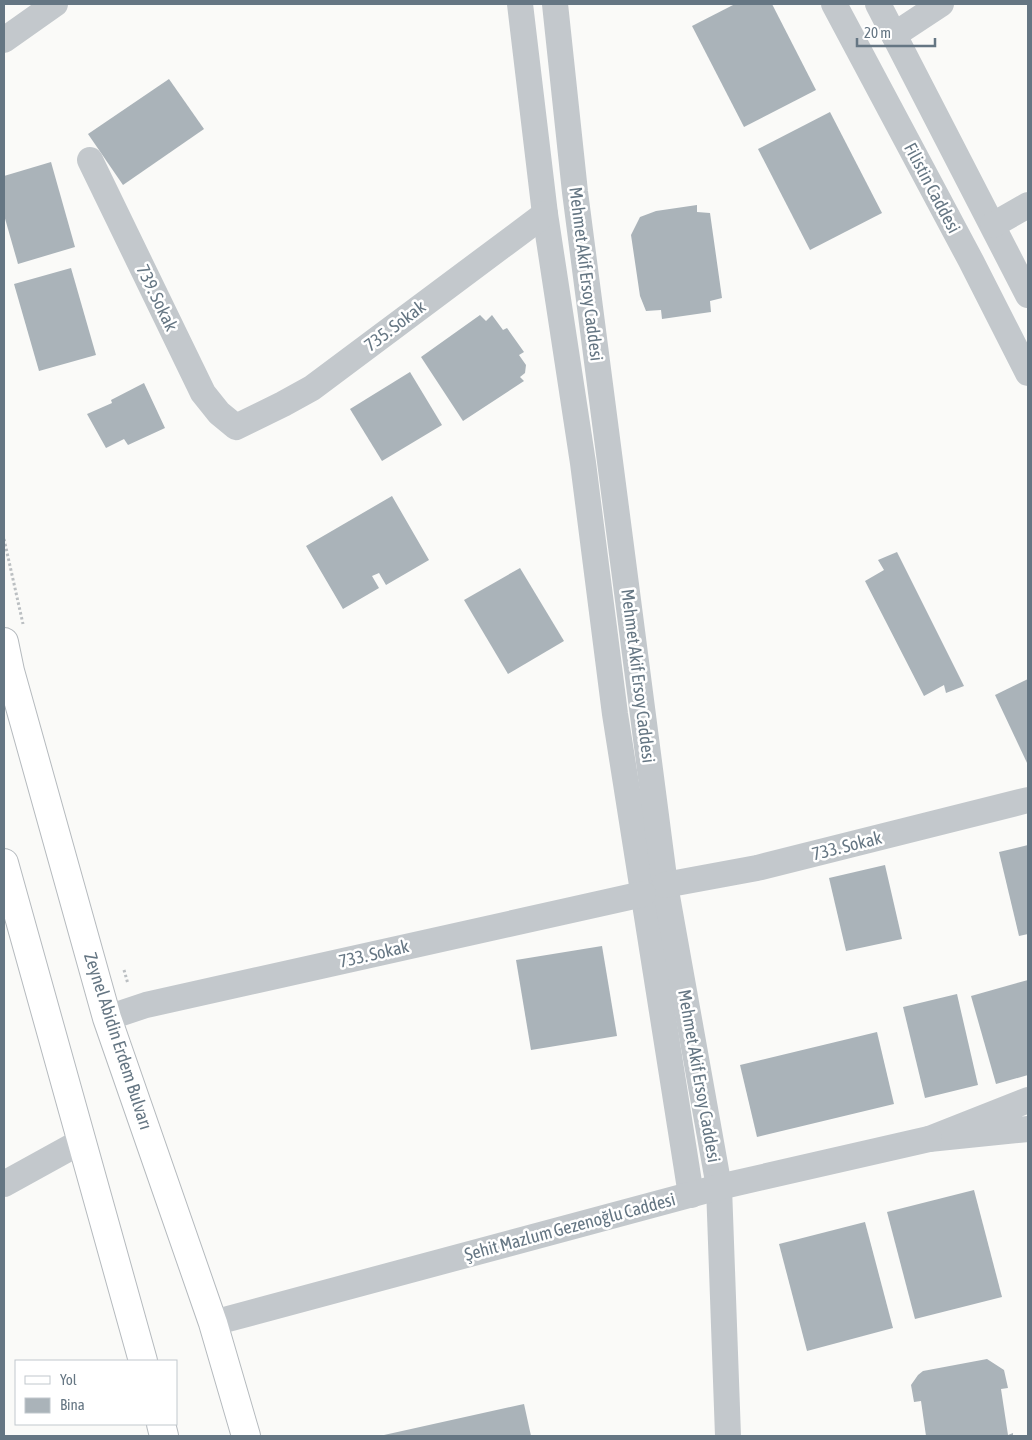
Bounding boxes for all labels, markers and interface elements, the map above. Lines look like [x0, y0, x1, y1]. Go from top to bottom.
scale bar [857, 15, 934, 47]
text: 20 m [864, 24, 891, 41]
street label: Filistin Caddesi [900, 139, 965, 237]
street label: Mehmet Akif Ersoy Caddesi [565, 186, 608, 362]
street label: 739. Sokak [132, 261, 183, 334]
street label: 735. Sokak [360, 296, 430, 355]
street label: Mehmet Akif Ersoy Caddesi [617, 588, 660, 764]
street label: 733. Sokak [810, 827, 884, 864]
street label: 733. Sokak [337, 935, 411, 972]
street label: Zeynel Abidin Erdem Bulvarı [80, 950, 157, 1132]
street label: Mehmet Akif Ersoy Caddesi [674, 988, 725, 1164]
street label: Şehit Mazlum Gezenoğlu Caddesi [462, 1188, 678, 1265]
legend [15, 1360, 178, 1425]
text: Yol [60, 1371, 77, 1388]
text: Bina [60, 1396, 85, 1413]

